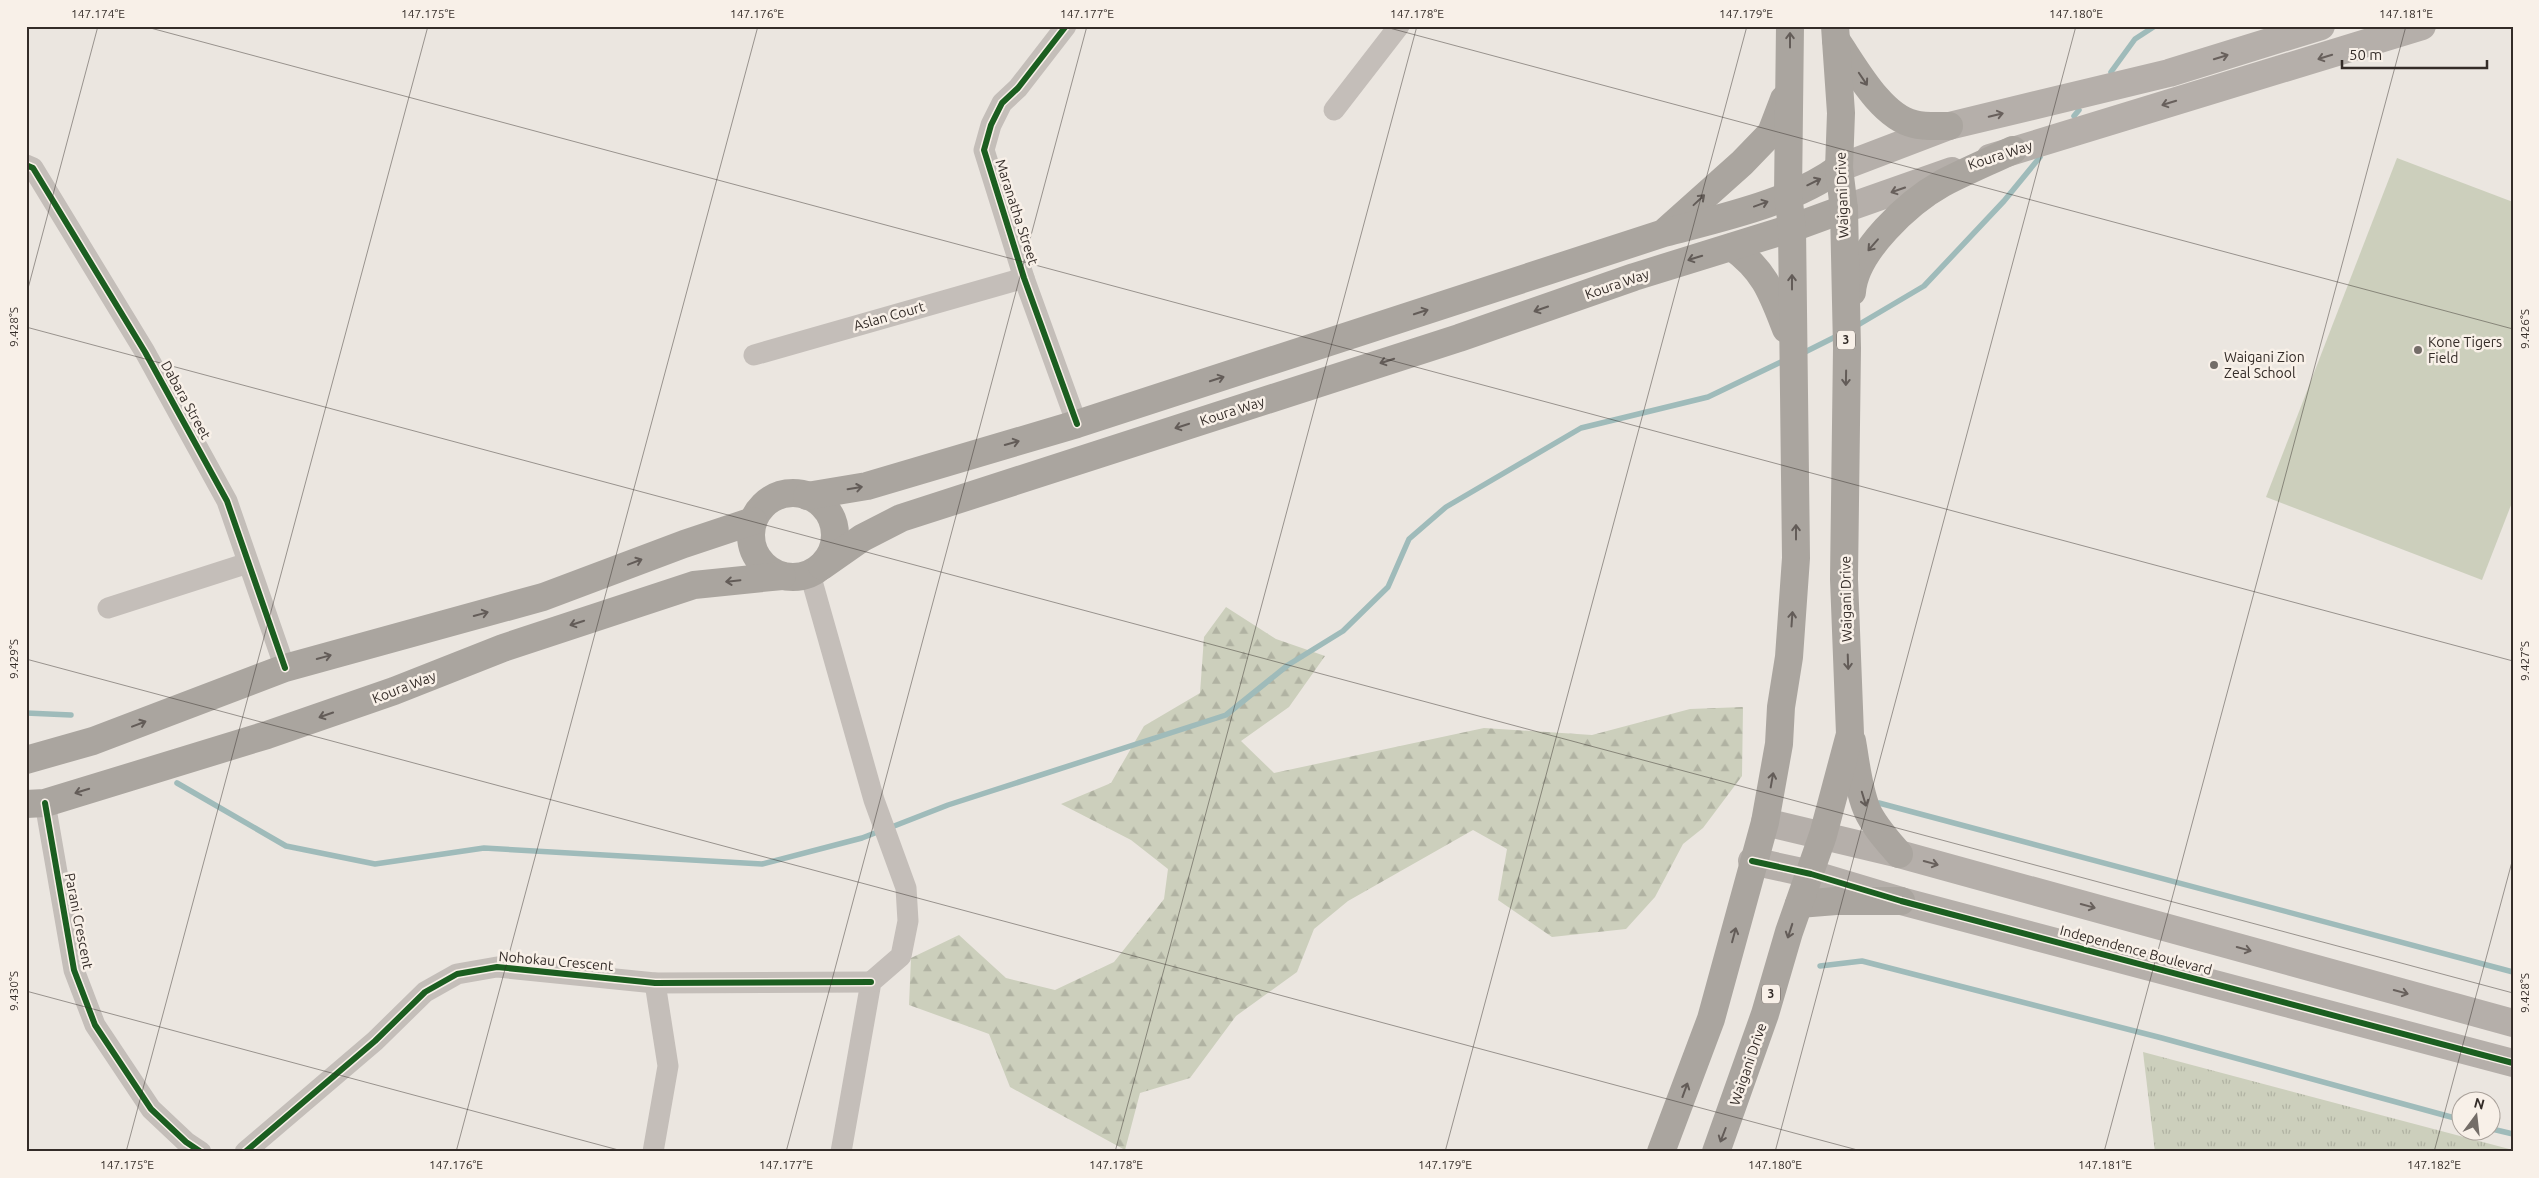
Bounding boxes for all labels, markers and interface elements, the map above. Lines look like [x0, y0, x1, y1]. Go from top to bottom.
text: 147.174°E [71, 7, 125, 20]
text: 147.175°E [401, 7, 455, 20]
text: 147.176°E [730, 7, 784, 20]
text: 147.177°E [1060, 7, 1114, 20]
text: 147.178°E [1390, 7, 1444, 20]
text: 147.179°E [1719, 7, 1773, 20]
text: 147.180°E [2049, 7, 2103, 20]
text: 147.181°E [2379, 7, 2433, 20]
one-way arrow [1785, 32, 1795, 48]
scale bar [2342, 38, 2486, 70]
text: 50 m [2349, 46, 2382, 63]
one-way arrow [2213, 52, 2229, 62]
one-way arrow [2318, 52, 2334, 62]
one-way arrow [1858, 72, 1868, 86]
one-way arrow [2162, 99, 2178, 109]
one-way arrow [1987, 110, 2003, 119]
street label: Koura Way [1966, 137, 2034, 173]
street label: Waigani Drive [1833, 152, 1851, 238]
street label: Maranatha Street [992, 157, 1042, 267]
one-way arrow [1806, 176, 1821, 186]
one-way arrow [1891, 186, 1906, 195]
one-way arrow [1693, 194, 1705, 206]
one-way arrow [1752, 199, 1768, 208]
one-way arrow [1867, 239, 1879, 252]
one-way arrow [1688, 254, 1704, 263]
street label: Koura Way [1583, 265, 1651, 302]
one-way arrow [1787, 274, 1797, 290]
street label: Aslan Court [852, 298, 927, 334]
one-way arrow [1533, 305, 1549, 315]
text: 9.428°S [7, 307, 20, 347]
one-way arrow [1413, 307, 1428, 316]
text: 9.426°S [2518, 309, 2531, 349]
road number: 3 [1837, 330, 1855, 350]
place label: Kone Tigers Field [2428, 334, 2502, 366]
marker: Kone Tigers Field [2412, 344, 2424, 356]
place label: Waigani Zion Zeal School [2224, 349, 2305, 381]
one-way arrow [1380, 357, 1395, 366]
street label: Dabara Street [158, 358, 214, 442]
marker: Waigani Zion Zeal School [2208, 359, 2220, 371]
one-way arrow [1841, 370, 1851, 386]
one-way arrow [1208, 373, 1224, 383]
street label: Koura Way [1198, 393, 1266, 429]
one-way arrow [1175, 422, 1191, 432]
one-way arrow [1003, 438, 1019, 448]
one-way arrow [847, 483, 863, 493]
one-way arrow [1791, 524, 1801, 540]
street label: Waigani Drive [1837, 556, 1855, 642]
one-way arrow [627, 557, 642, 566]
one-way arrow [726, 576, 742, 586]
one-way arrow [473, 609, 489, 618]
one-way arrow [1787, 611, 1796, 627]
one-way arrow [569, 619, 585, 629]
text: 9.429°S [7, 639, 20, 679]
text: 9.427°S [2518, 641, 2531, 681]
one-way arrow [316, 652, 332, 661]
one-way arrow [1843, 654, 1852, 670]
street label: Koura Way [370, 667, 438, 706]
one-way arrow [318, 711, 334, 720]
one-way arrow [131, 719, 146, 728]
one-way arrow [1768, 772, 1778, 788]
one-way arrow [74, 787, 90, 797]
one-way arrow [1860, 791, 1869, 806]
one-way arrow [1923, 859, 1939, 869]
street label: Parani Crescent [62, 871, 96, 971]
one-way arrow [2079, 902, 2095, 912]
one-way arrow [1784, 922, 1794, 938]
street label: Independence Boulevard [2058, 922, 2214, 978]
one-way arrow [1729, 928, 1739, 944]
one-way arrow [2236, 945, 2252, 955]
street label: Nohokau Crescent [498, 948, 615, 974]
text: 9.430°S [7, 971, 20, 1011]
text: 9.428°S [2518, 973, 2531, 1013]
road number: 3 [1762, 984, 1780, 1004]
one-way arrow [2393, 988, 2409, 998]
street label: Waigani Drive [1726, 1021, 1770, 1107]
one-way arrow [1681, 1083, 1690, 1098]
north arrow [2452, 1090, 2502, 1140]
text: N [2472, 1094, 2486, 1113]
one-way arrow [1718, 1127, 1727, 1142]
text: 147.175°E [100, 1158, 154, 1171]
text: 147.176°E [429, 1158, 483, 1171]
text: 147.177°E [759, 1158, 813, 1171]
text: 147.178°E [1089, 1158, 1143, 1171]
text: 147.179°E [1418, 1158, 1472, 1171]
text: 147.180°E [1748, 1158, 1802, 1171]
text: 147.181°E [2078, 1158, 2132, 1171]
text: 147.182°E [2407, 1158, 2461, 1171]

